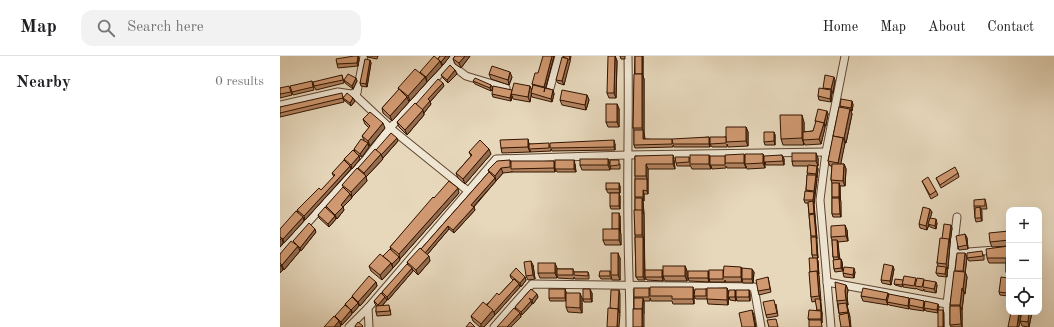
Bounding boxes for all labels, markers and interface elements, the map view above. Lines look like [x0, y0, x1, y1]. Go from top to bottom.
search box [81, 10, 361, 46]
icon: search [95, 17, 117, 39]
text: Map [20, 18, 57, 37]
text: Search here [127, 20, 204, 35]
text: Home [823, 20, 858, 34]
text: Map [880, 20, 906, 34]
text: About [928, 20, 965, 34]
text: Contact [987, 20, 1034, 34]
text: Nearby [16, 74, 71, 91]
text: 0 results [215, 75, 264, 88]
map controls [1006, 207, 1042, 315]
button: + [1006, 207, 1042, 243]
button: − [1006, 243, 1042, 279]
button: locate [1006, 279, 1042, 315]

